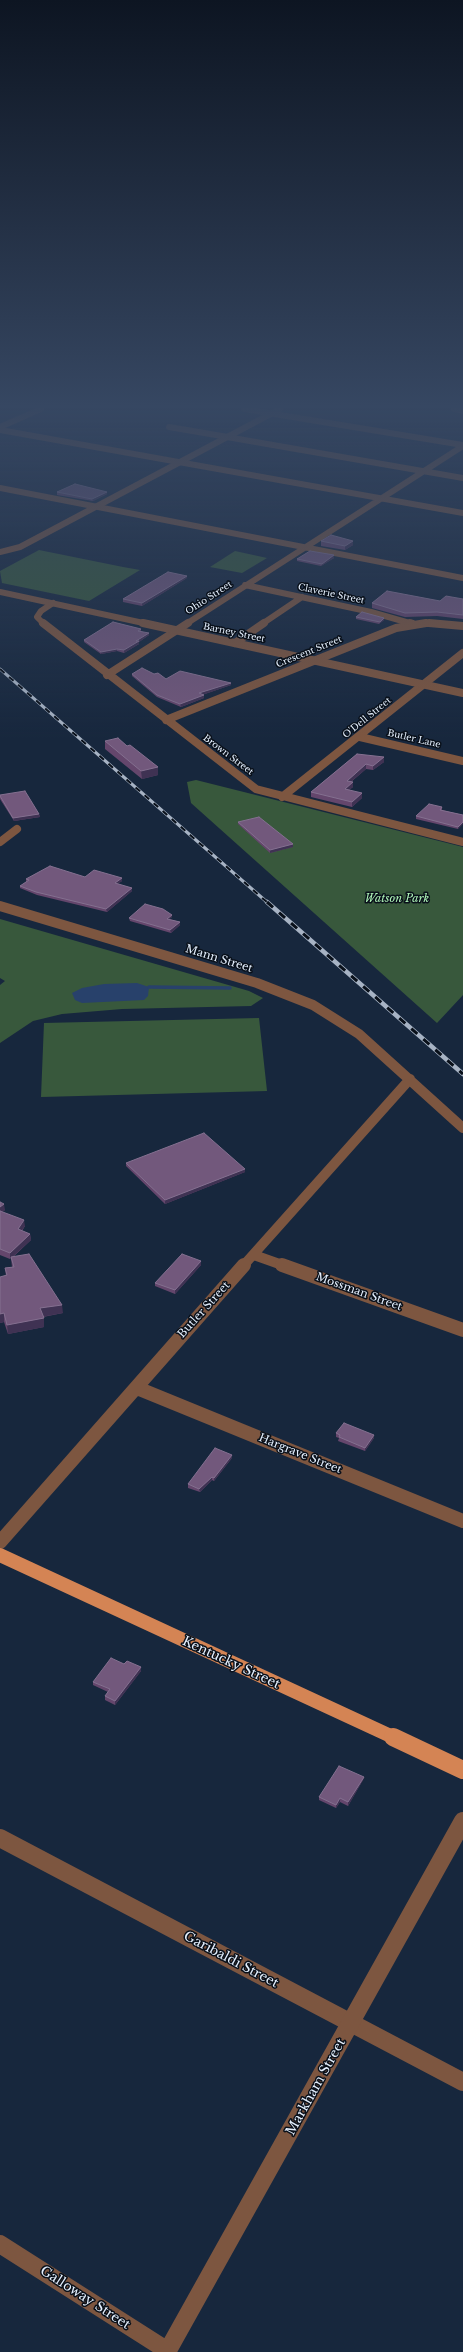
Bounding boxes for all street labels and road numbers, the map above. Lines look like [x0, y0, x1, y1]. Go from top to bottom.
street label: Ohio Street [184, 579, 234, 617]
street label: Claverie Street [297, 582, 365, 606]
street label: Barney Street [202, 621, 266, 645]
street label: Crescent Street [275, 634, 343, 670]
street label: O'Dell Street [341, 695, 393, 741]
street label: Butler Lane [386, 728, 442, 750]
street label: Brown Street [201, 733, 255, 777]
street label: Mann Street [184, 943, 254, 975]
street label: Mossman Street [314, 1270, 404, 1314]
street label: Butler Street [175, 1279, 233, 1341]
street label: Hargrave Street [257, 1431, 343, 1477]
street label: Kentucky Street [180, 1634, 282, 1692]
street label: Garibaldi Street [181, 1928, 281, 1992]
street label: Markham Street [283, 2036, 349, 2138]
street label: Galloway Street [37, 2263, 133, 2333]

